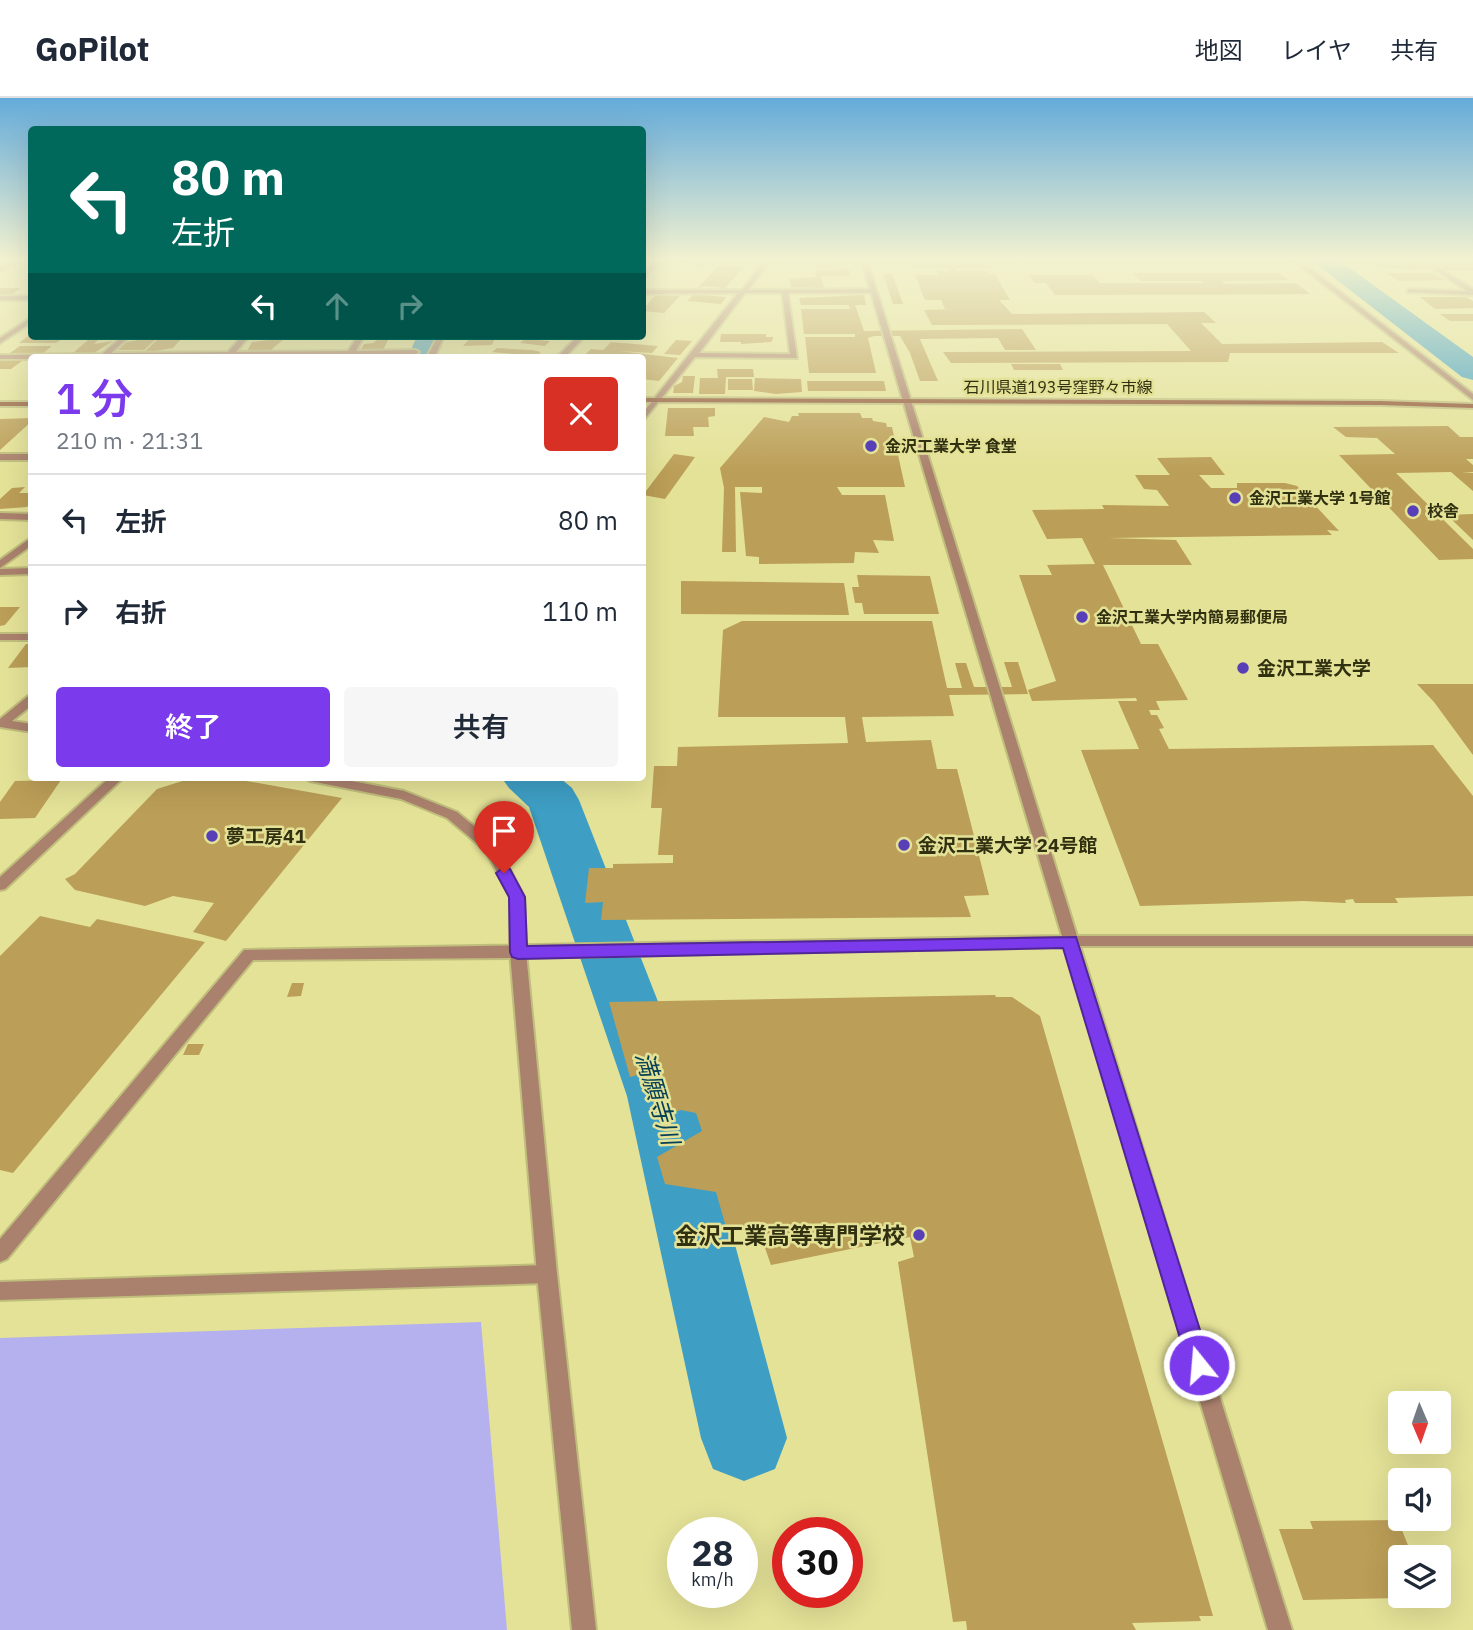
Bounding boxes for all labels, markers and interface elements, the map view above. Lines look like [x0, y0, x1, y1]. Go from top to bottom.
text: GoPilot [35, 27, 149, 70]
text: 地図 [1195, 34, 1243, 66]
text: レイヤ [1281, 34, 1352, 66]
text: 共有 [1390, 34, 1438, 66]
text: 80 m [171, 145, 285, 208]
icon: left [56, 154, 147, 245]
text: 左折 [171, 211, 235, 253]
icon: left [245, 287, 283, 325]
icon: ahead [318, 287, 356, 325]
icon: right [391, 287, 429, 325]
text: 1 分 [56, 371, 133, 426]
button: close [544, 377, 618, 451]
street label: 石川県道193号窪野々市線 [964, 377, 1152, 397]
text: 210 m · 21:31 [56, 425, 203, 455]
place label: 金沢工業大学 食堂 [885, 436, 1017, 456]
marker: 金沢工業大学 食堂 [863, 438, 879, 454]
place label: 金沢工業大学 1号館 [1249, 488, 1390, 508]
marker: 金沢工業大学 1号館 [1227, 490, 1243, 506]
icon: left [56, 501, 94, 539]
place label: 校舎 [1427, 501, 1459, 521]
text: 80 m [558, 503, 618, 537]
marker: 校舎 [1405, 503, 1421, 519]
text: 左折 [115, 504, 167, 538]
icon: right [56, 592, 94, 630]
text: 110 m [542, 594, 618, 628]
text: 右折 [115, 595, 167, 629]
place label: 金沢工業大学内簡易郵便局 [1096, 607, 1288, 627]
marker: 金沢工業大学内簡易郵便局 [1074, 609, 1090, 625]
place label: 金沢工業大学 [1257, 656, 1371, 680]
marker: 金沢工業大学 [1235, 660, 1251, 676]
button: 終了 [56, 687, 330, 767]
button: 共有 [344, 687, 618, 767]
pin [474, 801, 534, 873]
icon: arrive [485, 812, 523, 850]
place label: 夢工房41 [226, 824, 306, 848]
marker: 夢工房41 [204, 828, 220, 844]
place label: 金沢工業大学 24号館 [918, 833, 1097, 857]
marker: 金沢工業大学 24号館 [896, 837, 912, 853]
water label: 満願寺川 [629, 1047, 688, 1151]
place label: 金沢工業高等専門学校 [675, 1220, 905, 1250]
marker: 金沢工業高等専門学校 [911, 1227, 927, 1243]
position arrow [1162, 1328, 1236, 1402]
north arrow [1388, 1391, 1451, 1454]
map controls [1388, 1391, 1451, 1608]
button: sound [1388, 1468, 1451, 1531]
speed limit sign: 30 [772, 1517, 863, 1608]
text: 28 [691, 1530, 734, 1576]
button: layers [1388, 1545, 1451, 1608]
text: km/h [691, 1568, 734, 1591]

